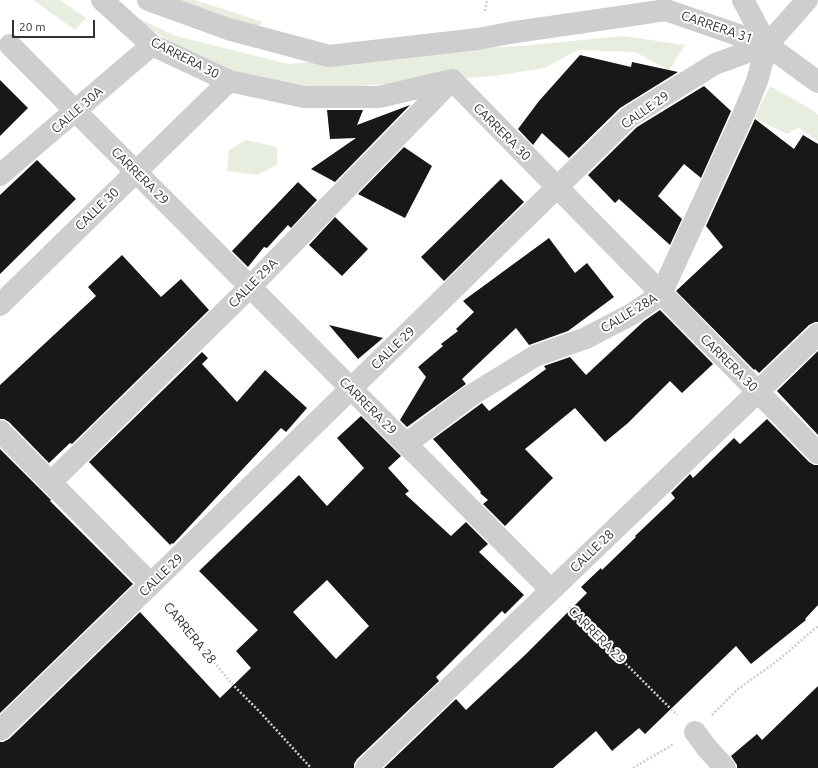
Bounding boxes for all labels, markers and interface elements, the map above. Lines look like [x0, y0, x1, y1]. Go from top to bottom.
street label: CARRERA 31 [679, 7, 755, 47]
scale bar [14, 12, 97, 38]
text: 20 m [19, 20, 46, 33]
street label: CARRERA 30 [148, 34, 222, 82]
street label: CALLE 30A [48, 83, 106, 137]
street label: CALLE 29 [618, 88, 672, 132]
street label: CARRERA 30 [470, 100, 534, 164]
street label: CARRERA 29 [108, 144, 172, 208]
street label: CALLE 30 [72, 184, 122, 234]
street label: CALLE 29A [225, 255, 281, 311]
street label: CALLE 28A [598, 290, 660, 336]
street label: CALLE 29 [368, 323, 418, 373]
street label: CARRERA 30 [697, 331, 761, 395]
street label: CARRERA 29 [336, 374, 400, 438]
street label: CALLE 28 [567, 526, 617, 576]
street label: CALLE 29 [136, 550, 186, 600]
street label: CARRERA 28 [160, 599, 220, 667]
street label: CARRERA 29 [565, 603, 629, 667]

